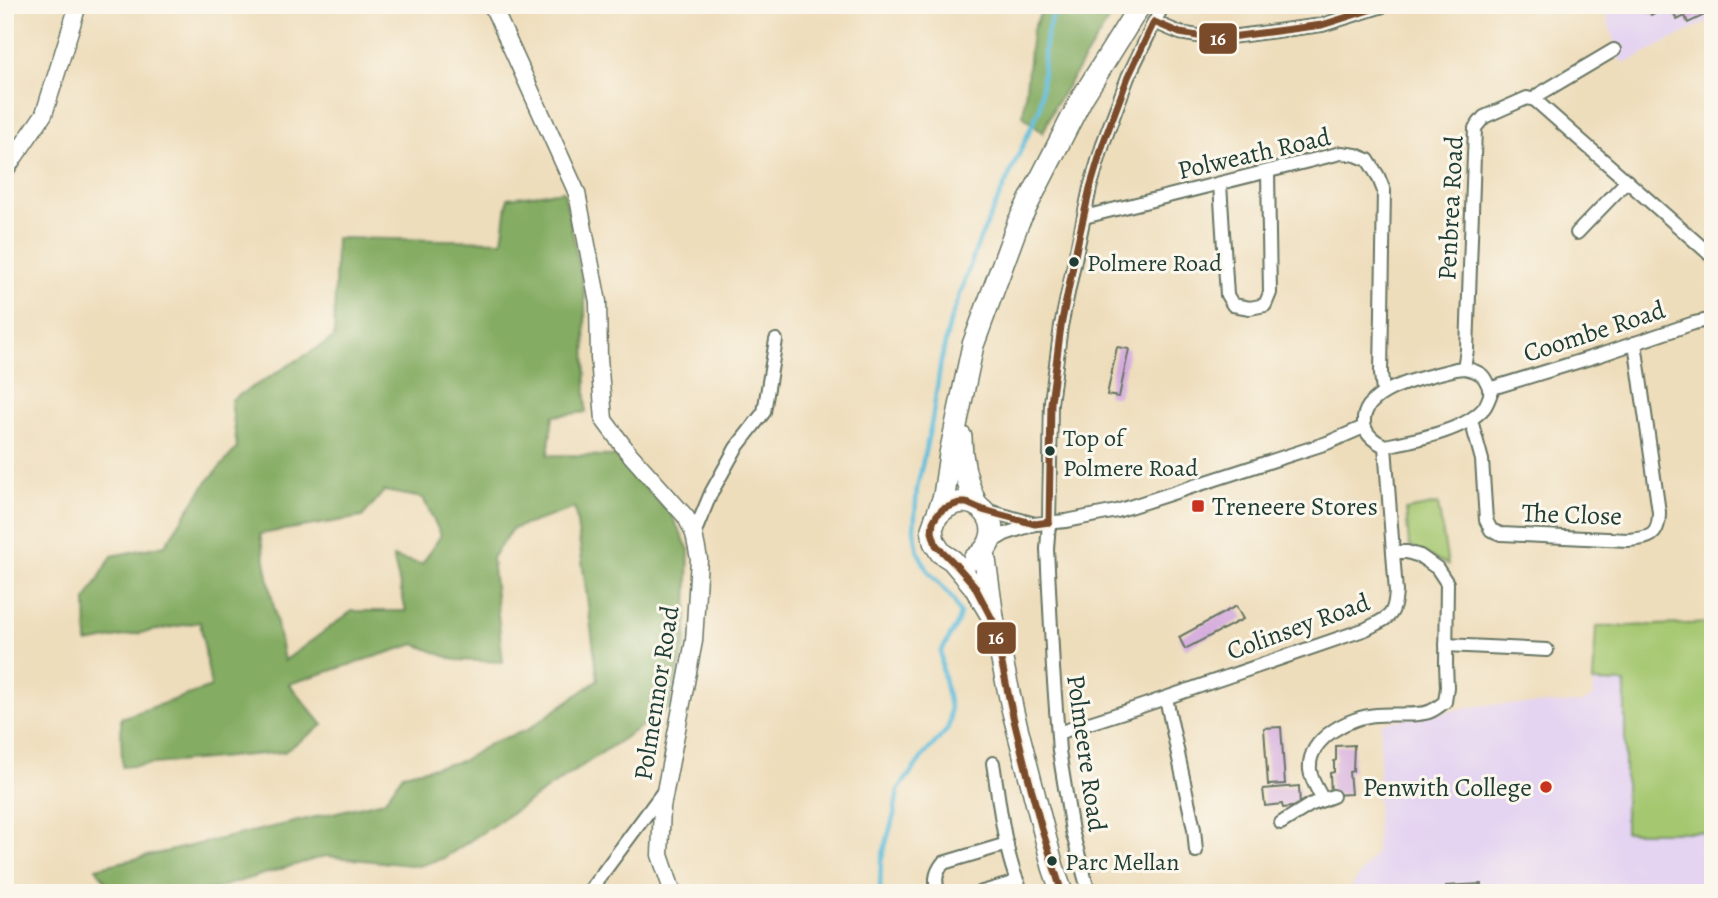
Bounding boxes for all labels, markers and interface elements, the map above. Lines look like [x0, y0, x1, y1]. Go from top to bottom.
line badge: 16 [1198, 22, 1238, 55]
text: 16 [1210, 26, 1226, 52]
street label: Polweath Road [1174, 119, 1334, 188]
street label: Penbrea Road [1429, 135, 1472, 281]
place label: Polmere Road [1087, 247, 1222, 279]
marker: Polmere Road [1067, 255, 1081, 269]
street label: Coombe Road [1519, 292, 1670, 371]
place label: Top of Polmere Road [1063, 422, 1198, 484]
marker: Top of Polmere Road [1043, 444, 1057, 458]
place label: Treneere Stores [1212, 489, 1378, 524]
street label: The Close [1521, 495, 1623, 534]
marker: Treneere Stores [1190, 498, 1206, 514]
street label: Colinsey Road [1222, 584, 1374, 668]
street label: Polmennor Road [625, 603, 688, 783]
line badge: 16 [976, 621, 1017, 655]
text: 16 [988, 625, 1004, 651]
street label: Polmeere Road [1058, 672, 1115, 834]
place label: Penwith College [1363, 770, 1532, 805]
marker: Penwith College [1538, 779, 1554, 795]
place label: Parc Mellan [1065, 846, 1179, 878]
marker: Parc Mellan [1045, 854, 1059, 868]

